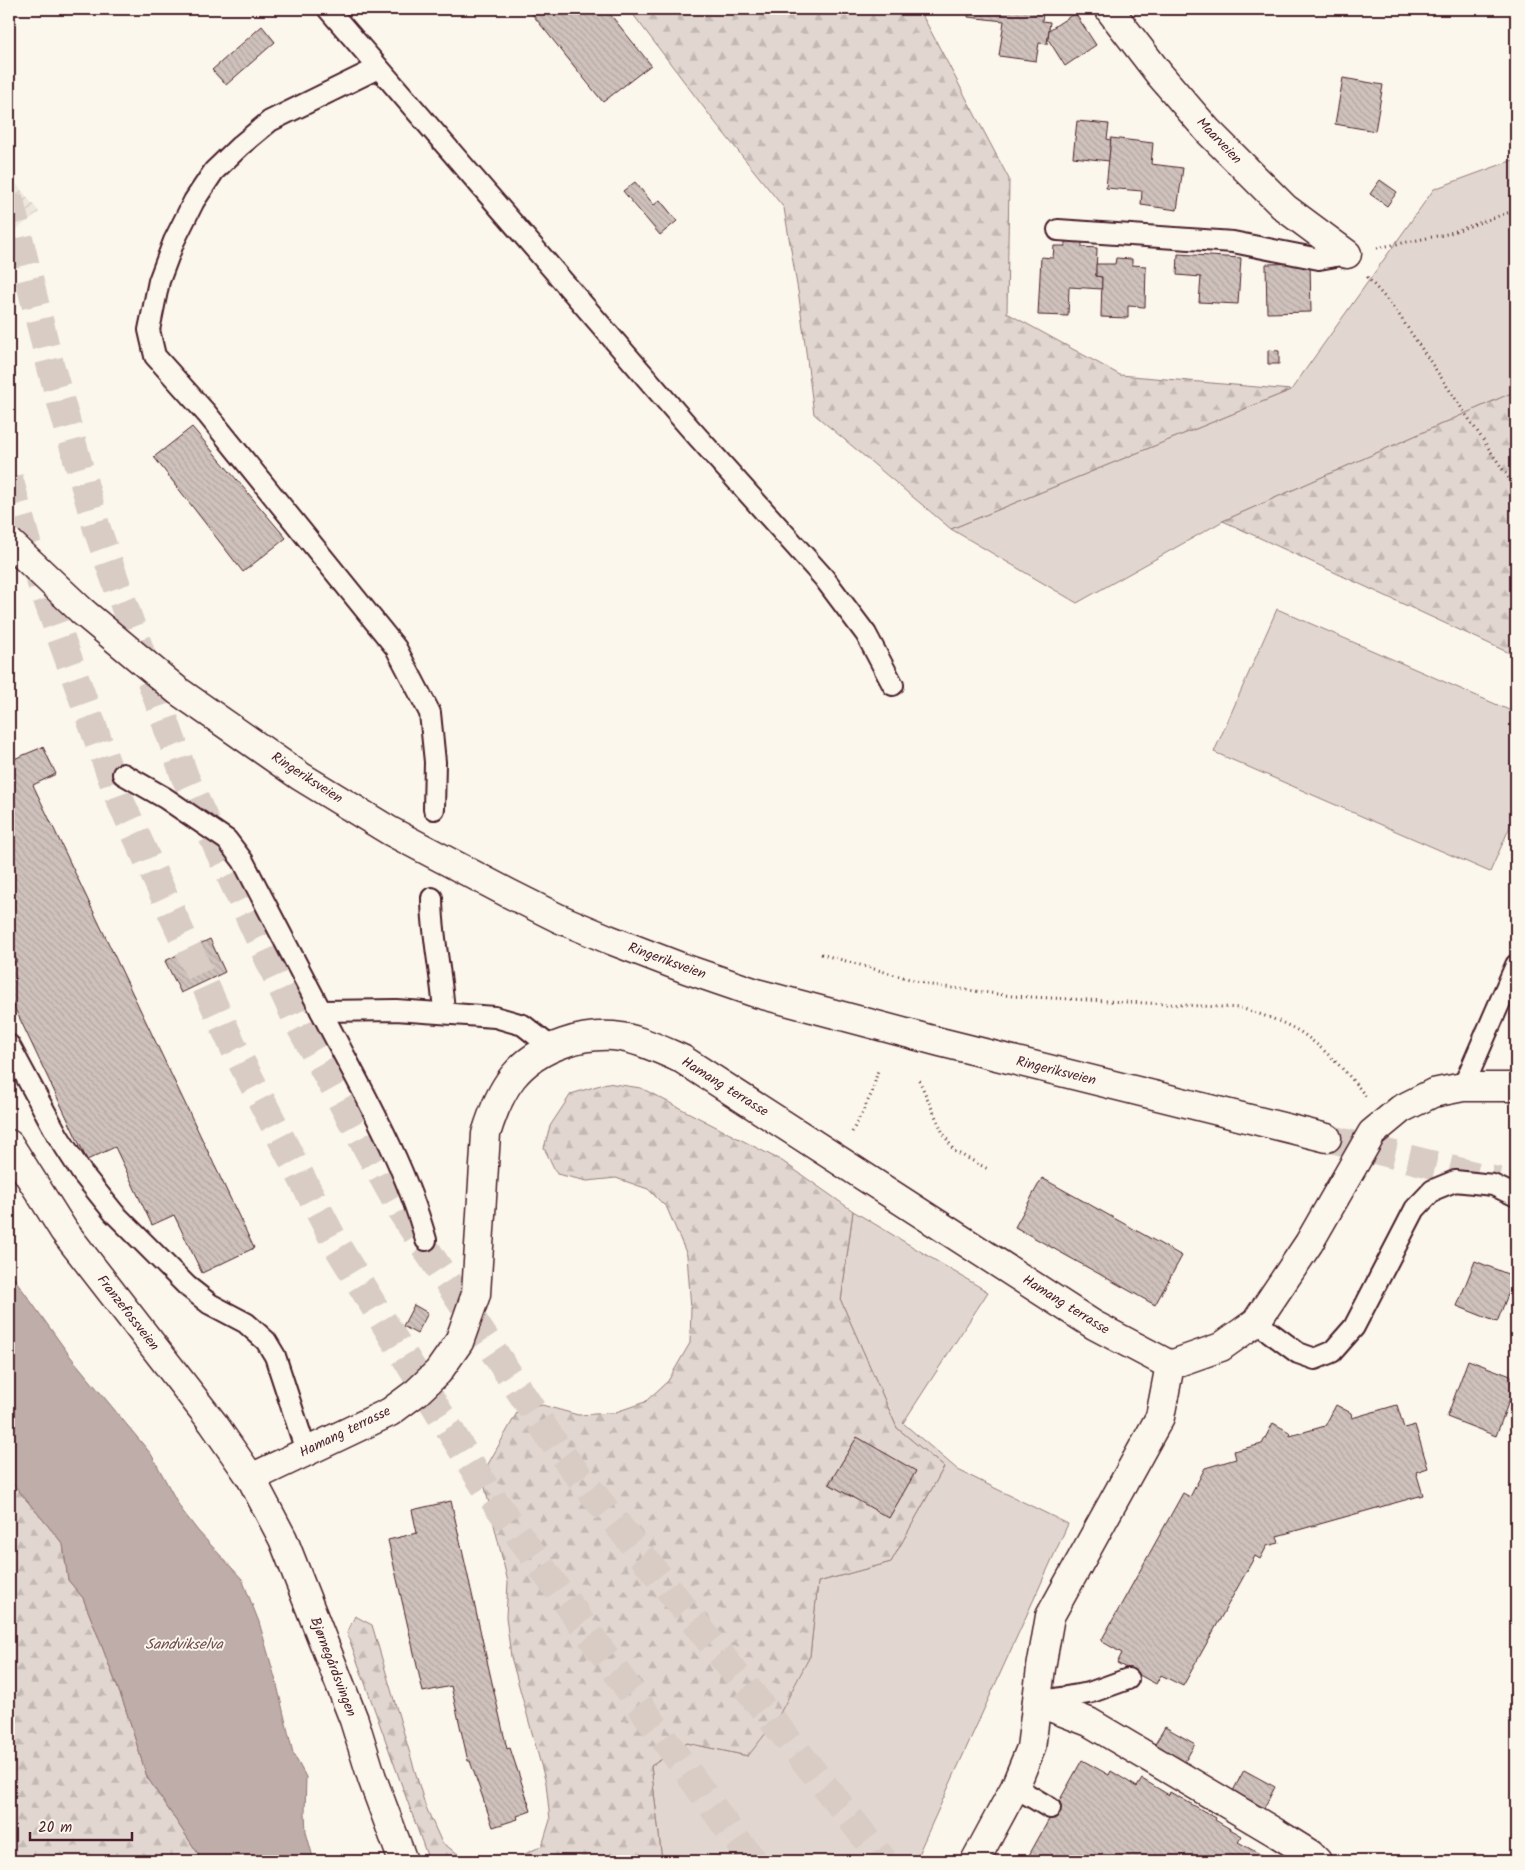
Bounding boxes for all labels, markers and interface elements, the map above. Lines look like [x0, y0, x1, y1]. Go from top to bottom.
street label: Maarveien [1191, 112, 1247, 170]
street label: Ringeriksveien [267, 747, 347, 809]
street label: Ringeriksveien [625, 937, 709, 985]
street label: Ringeriksveien [1014, 1050, 1098, 1092]
street label: Hamang terrasse [677, 1051, 773, 1123]
street label: Hamang terrasse [1018, 1269, 1114, 1341]
street label: Franzefossveien [91, 1270, 165, 1356]
street label: Hamang terrasse [296, 1400, 395, 1464]
street label: Bjørnegårdsvingen [304, 1614, 362, 1720]
water label: Sandvikselva [145, 1633, 224, 1657]
scale bar [30, 1810, 132, 1842]
text: 20 m [38, 1816, 72, 1840]

